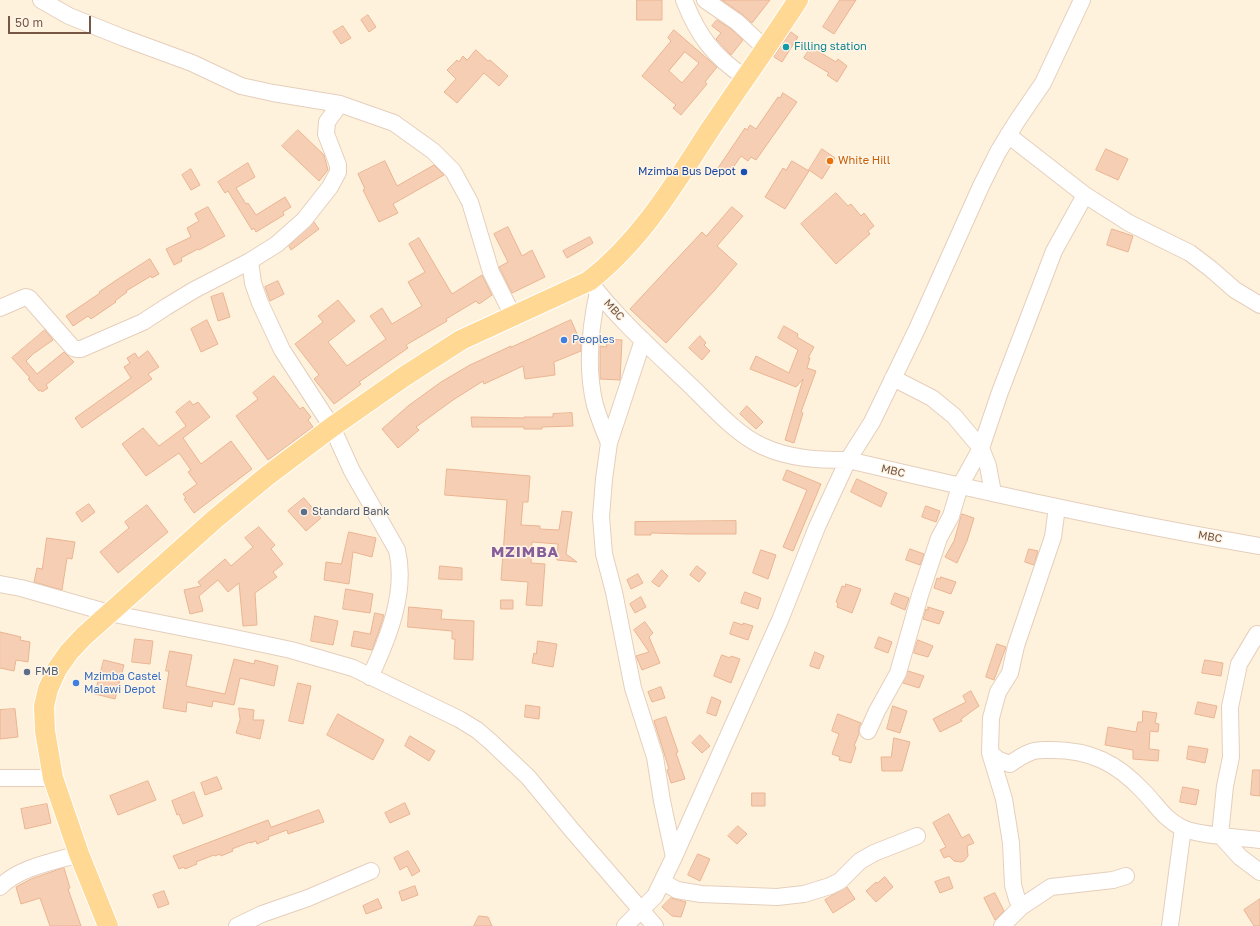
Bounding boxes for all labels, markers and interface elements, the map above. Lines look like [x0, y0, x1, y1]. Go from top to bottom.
scale bar [10, 8, 93, 34]
text: 50 m [15, 15, 43, 30]
place label: Filling station [794, 40, 867, 54]
marker: Filling station [781, 42, 791, 52]
place label: White Hill [838, 154, 890, 168]
marker: White Hill [825, 156, 835, 166]
place label: Mzimba Bus Depot [638, 165, 736, 179]
marker: Mzimba Bus Depot [739, 167, 749, 177]
street label: MBC [601, 297, 627, 323]
place label: Peoples [572, 333, 614, 347]
marker: Peoples [559, 335, 569, 345]
street label: MBC [880, 462, 906, 480]
place label: Standard Bank [312, 505, 389, 519]
marker: Standard Bank [299, 507, 309, 517]
street label: MBC [1197, 528, 1223, 546]
district label: MZIMBA [491, 543, 559, 561]
place label: FMB [35, 665, 58, 679]
marker: FMB [22, 667, 32, 677]
place label: Mzimba Castel Malawi Depot [84, 670, 161, 696]
marker: Mzimba Castel Malawi Depot [71, 678, 81, 688]

